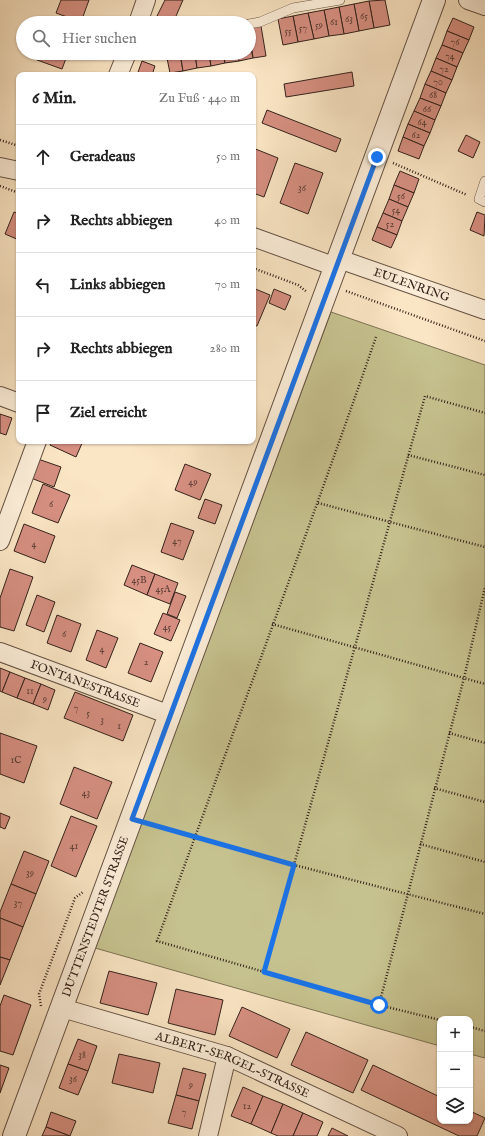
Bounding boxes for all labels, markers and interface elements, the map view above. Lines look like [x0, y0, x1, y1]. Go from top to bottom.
house number: 65 [360, 10, 368, 23]
house number: 63 [345, 13, 353, 26]
search box [16, 16, 256, 60]
house number: 61 [330, 16, 338, 29]
house number: 59 [315, 19, 323, 32]
house number: 57 [299, 22, 307, 35]
house number: 55 [284, 25, 292, 38]
icon: search [30, 27, 52, 49]
text: Hier suchen [62, 29, 137, 48]
house number: 76 [451, 36, 460, 49]
house number: 74 [445, 50, 455, 63]
house number: 72 [439, 63, 449, 76]
house number: 70 [433, 76, 443, 89]
text: 6 Min. [32, 88, 76, 109]
house number: 68 [429, 89, 437, 102]
text: Zu Fuß · 440 m [159, 90, 240, 107]
house number: 66 [423, 103, 432, 116]
house number: 64 [417, 116, 427, 129]
house number: 62 [412, 129, 421, 142]
icon: ahead [32, 146, 54, 168]
text: Geradeaus [70, 147, 135, 166]
text: 50 m [216, 148, 240, 165]
route end [368, 148, 386, 166]
house number: 36 [298, 182, 307, 195]
house number: 56 [397, 190, 406, 203]
house number: 54 [392, 204, 400, 217]
icon: right [32, 210, 54, 232]
text: Rechts abbiegen [70, 211, 173, 230]
text: 40 m [214, 212, 240, 229]
house number: 52 [386, 218, 394, 231]
street label: EULENRING [372, 264, 452, 305]
icon: left [32, 274, 54, 296]
text: Links abbiegen [70, 275, 166, 294]
text: 70 m [215, 276, 240, 293]
icon: right [32, 338, 54, 360]
text: Rechts abbiegen [70, 339, 173, 358]
text: 280 m [210, 340, 240, 357]
icon: arrive [32, 402, 54, 424]
text: Ziel erreicht [70, 403, 147, 422]
house number: 49 [188, 476, 198, 489]
house number: 6 [49, 498, 54, 511]
house number: 47 [172, 535, 182, 548]
house number: 4 [32, 538, 37, 551]
house number: 45B [131, 574, 147, 587]
house number: 45A [155, 583, 171, 596]
house number: 45 [163, 621, 172, 634]
house number: 6 [62, 628, 67, 641]
house number: 4 [100, 643, 105, 656]
street label: FONTANESTRASSE [28, 656, 142, 711]
house number: 2 [144, 656, 149, 669]
house number: 11 [26, 685, 34, 698]
house number: 9 [42, 693, 47, 706]
house number: 7 [74, 702, 79, 715]
house number: 5 [86, 707, 90, 720]
house number: 3 [100, 714, 104, 727]
house number: 1 [117, 720, 121, 733]
house number: 1C [11, 754, 21, 767]
house number: 43 [82, 787, 91, 800]
street label: DUTTENSTEDTER STRASSE [59, 834, 132, 999]
house number: 41 [70, 840, 79, 853]
house number: 39 [26, 867, 34, 880]
house number: 37 [14, 897, 23, 910]
route start [370, 996, 388, 1014]
map controls [437, 1016, 473, 1124]
button: + [437, 1016, 473, 1052]
street label: ALBERT-SERGEL-STRASSE [153, 1028, 312, 1101]
house number: 38 [78, 1049, 86, 1062]
button: − [437, 1052, 473, 1088]
house number: 36 [69, 1073, 78, 1086]
house number: 9 [188, 1079, 193, 1092]
button: layers [437, 1088, 473, 1124]
house number: 12 [243, 1100, 252, 1113]
house number: 7 [182, 1106, 187, 1119]

